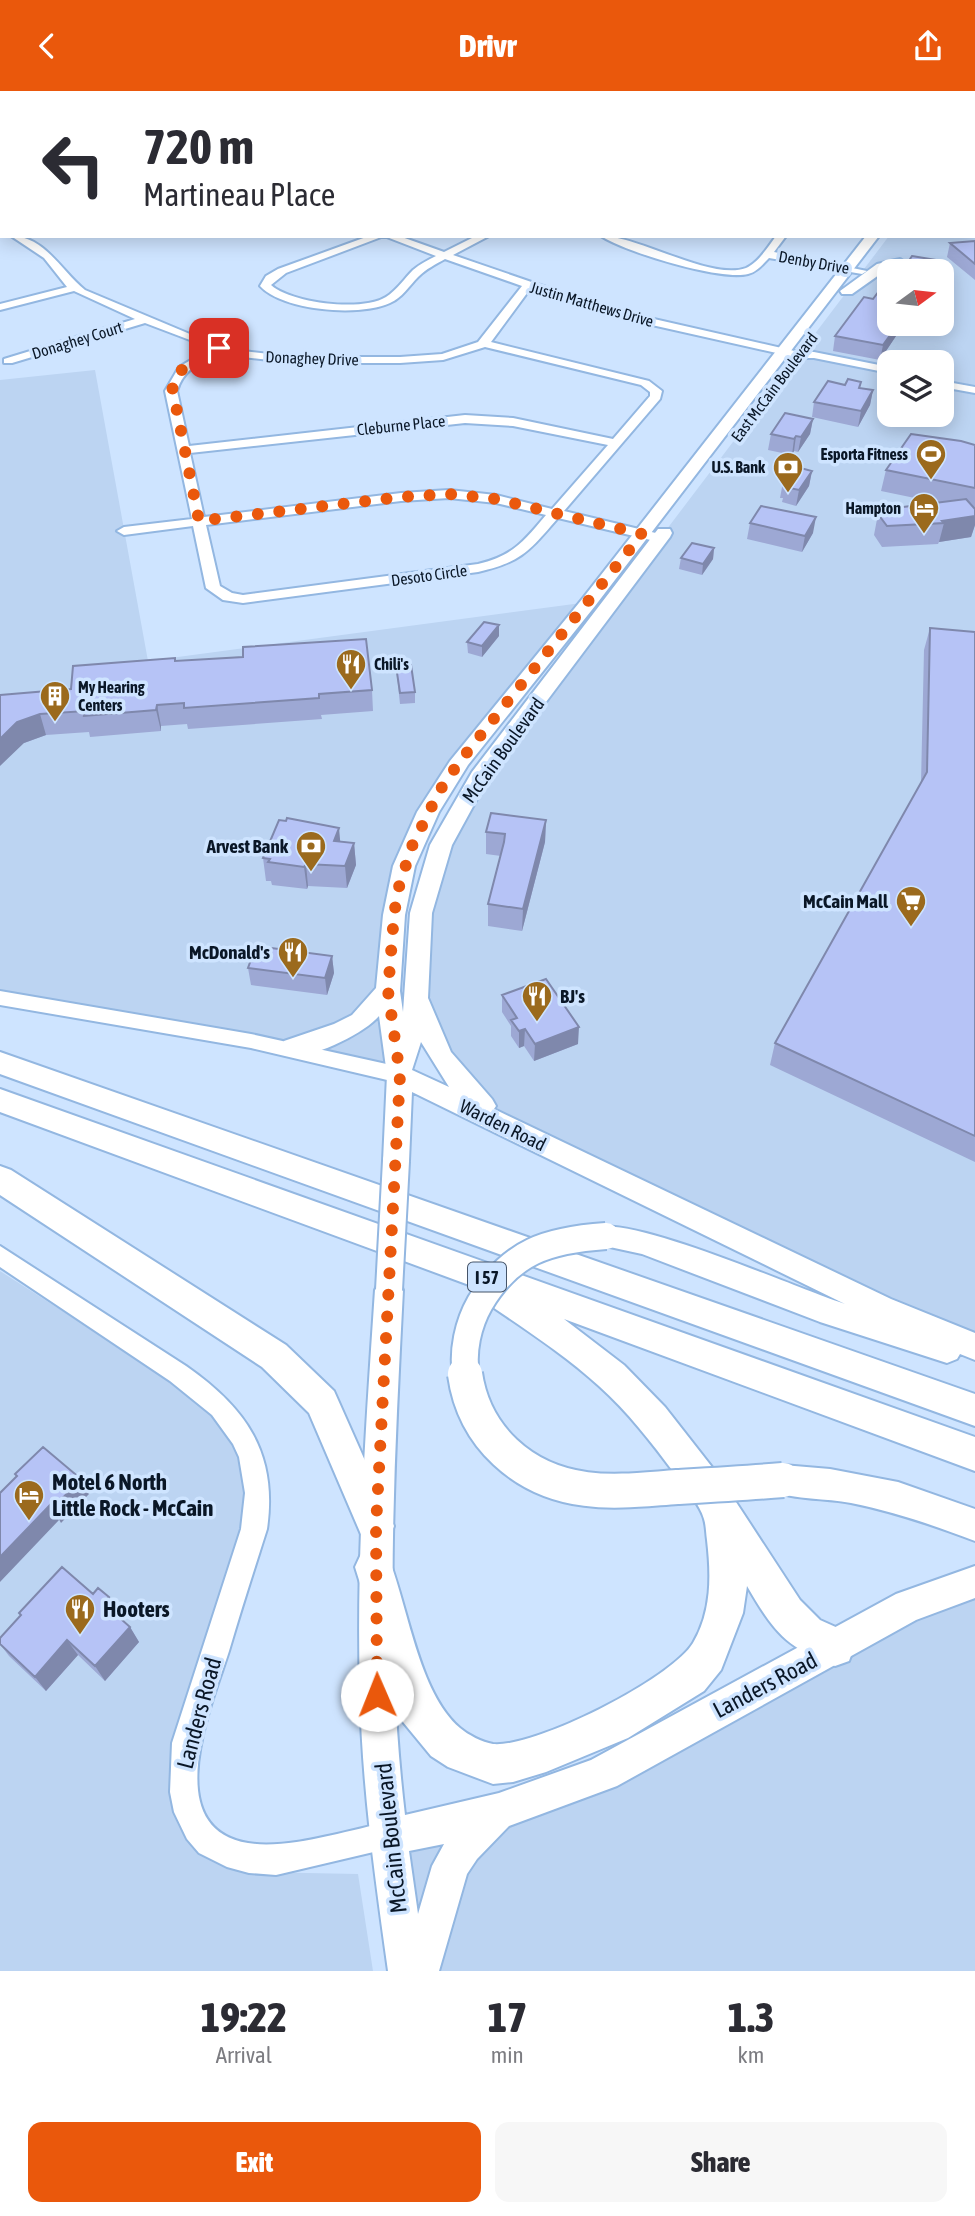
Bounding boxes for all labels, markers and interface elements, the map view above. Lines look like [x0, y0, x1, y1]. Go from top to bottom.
icon: back [28, 27, 66, 65]
text: Drivr [459, 27, 516, 64]
icon: share [909, 27, 947, 65]
text: 720 m [143, 118, 254, 174]
icon: left [28, 119, 119, 210]
text: Martineau Place [143, 176, 335, 213]
street label: Denby Drive [777, 247, 851, 278]
north arrow [877, 259, 954, 336]
map controls [877, 259, 954, 427]
street label: Justin Matthews Drive [528, 278, 656, 330]
street label: Donaghey Court [30, 318, 125, 363]
pin [189, 318, 249, 378]
icon: arrive [200, 329, 238, 367]
street label: East McCain Boulevard [727, 329, 821, 445]
street label: Donaghey Drive [265, 347, 359, 370]
button: layers [877, 350, 954, 427]
street label: Cleburne Place [356, 411, 446, 439]
sports icon: Esporta Fitness [914, 437, 948, 481]
place label: Esporta Fitness [821, 445, 908, 463]
bank icon: U.S. Bank [771, 450, 805, 494]
place label: U.S. Bank [711, 458, 766, 476]
hotel icon: Hampton [907, 491, 941, 535]
place label: Hampton [845, 499, 901, 517]
street label: Desoto Circle [390, 561, 468, 589]
restaurant icon: Chili's [334, 647, 368, 691]
place label: Chili's [374, 655, 409, 673]
place label: My Hearing Centers [78, 678, 145, 714]
building icon: My Hearing Centers [38, 679, 72, 723]
street label: McCain Boulevard [457, 693, 549, 807]
bank icon: Arvest Bank [294, 829, 328, 873]
place label: Arvest Bank [206, 835, 289, 857]
supermarket icon: McCain Mall [894, 884, 928, 928]
place label: McCain Mall [803, 890, 889, 912]
restaurant icon: McDonald's [276, 935, 310, 979]
place label: McDonald's [189, 941, 270, 963]
restaurant icon: BJ's [520, 979, 554, 1023]
place label: BJ's [560, 985, 585, 1007]
street label: Warden Road [456, 1095, 550, 1155]
road number: I 57 [468, 1262, 506, 1291]
place label: Motel 6 North Little Rock - McCain [52, 1469, 213, 1521]
hotel icon: Motel 6 North Little Rock - McCain [12, 1478, 46, 1522]
restaurant icon: Hooters [63, 1592, 97, 1636]
place label: Hooters [103, 1596, 170, 1622]
street label: Landers Road [709, 1647, 821, 1723]
street label: Landers Road [172, 1655, 226, 1771]
position arrow [340, 1658, 414, 1732]
street label: McCain Boulevard [370, 1762, 412, 1914]
text: 19:22 [201, 1993, 287, 2041]
text: 17 [487, 1993, 527, 2041]
text: 1.3 [727, 1993, 774, 2041]
text: Arrival [216, 2042, 272, 2068]
text: min [491, 2042, 524, 2068]
text: km [738, 2042, 764, 2068]
button: Exit [28, 2122, 481, 2202]
button: Share [495, 2122, 947, 2202]

